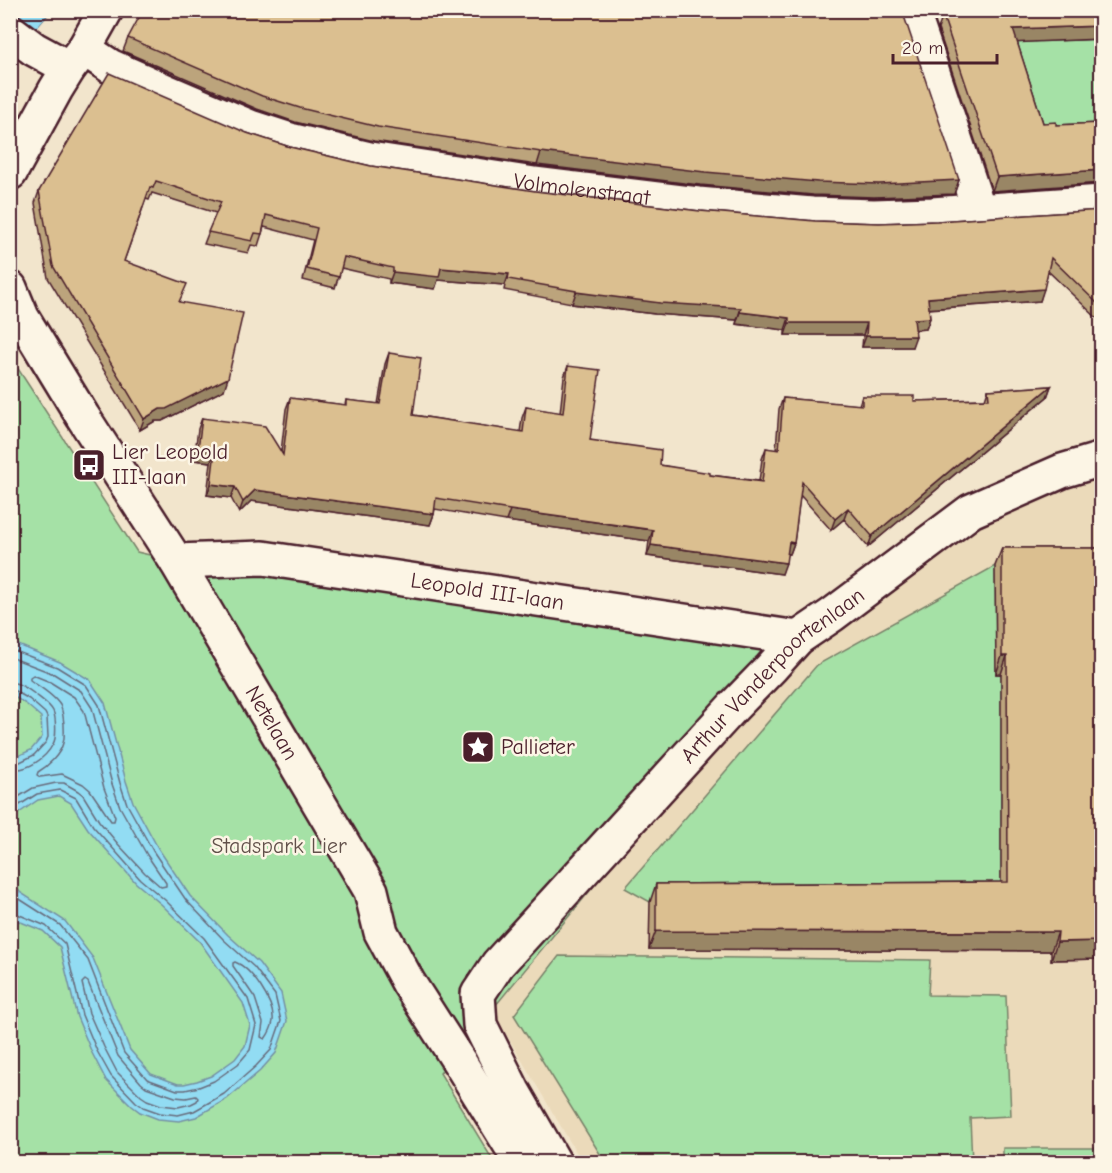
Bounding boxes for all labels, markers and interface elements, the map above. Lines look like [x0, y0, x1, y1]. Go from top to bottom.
scale bar [893, 27, 996, 65]
text: 20 m [902, 38, 943, 59]
street label: Volmolenstraat [512, 168, 652, 211]
place label: Lier Leopold III-laan [112, 439, 228, 490]
bus stop icon: Lier Leopold III-laan [71, 447, 107, 483]
street label: Leopold III-laan [409, 567, 566, 616]
street label: Arthur Vanderpoortenlaan [675, 582, 870, 769]
street label: Netelaan [240, 681, 304, 765]
place icon: Pallieter [460, 729, 496, 765]
place label: Pallieter [501, 734, 575, 760]
park label: Stadspark Lier [211, 833, 347, 859]

